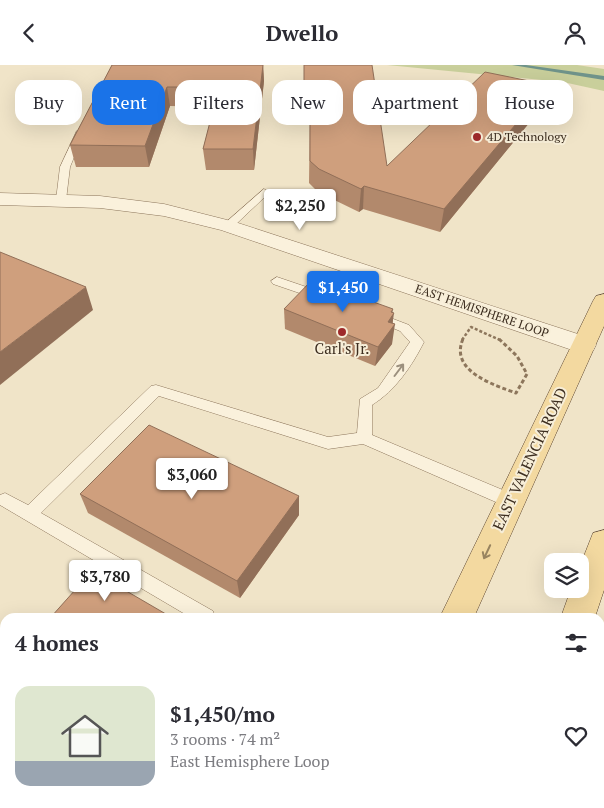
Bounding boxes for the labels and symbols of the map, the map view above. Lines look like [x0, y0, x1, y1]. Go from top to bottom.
place label: 4D Technology [487, 129, 567, 144]
marker: 4D Technology [471, 131, 483, 143]
pin: $2,250 [259, 189, 341, 231]
pin: $1,450 [302, 271, 384, 313]
street label: EAST HEMISPHERE LOOP [413, 281, 551, 340]
marker: Carl's Jr. [336, 326, 348, 338]
place label: Carl's Jr. [314, 338, 370, 358]
one-way arrow [394, 364, 405, 377]
street label: EAST VALENCIA ROAD [487, 384, 571, 533]
pin: $3,060 [151, 457, 233, 500]
one-way arrow [482, 544, 492, 559]
pin: $3,780 [64, 559, 146, 602]

